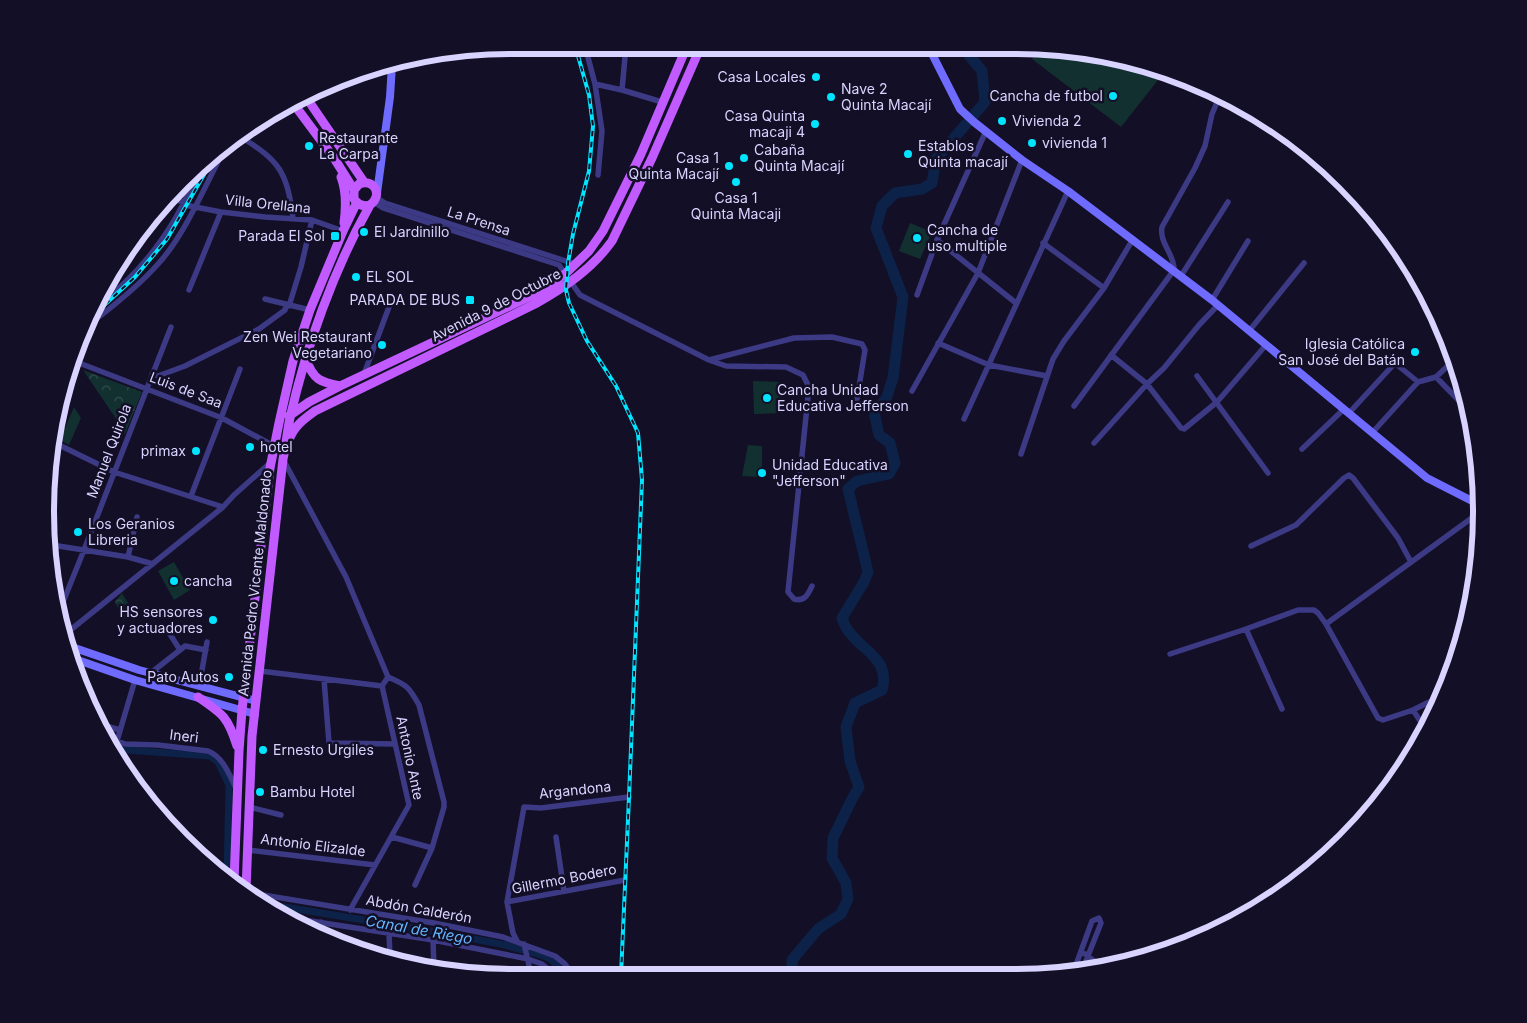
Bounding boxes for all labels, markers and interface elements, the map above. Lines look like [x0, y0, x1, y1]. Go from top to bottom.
place label: Casa Locales [717, 68, 806, 85]
marker: Casa Locales [810, 71, 822, 83]
place label: Nave 2 Quinta Macají [841, 80, 932, 113]
place label: Cancha de futbol [989, 87, 1103, 104]
marker: Cancha de futbol [1107, 90, 1119, 102]
marker: Nave 2 Quinta Macají [825, 91, 837, 103]
place label: Casa Quinta macaji 4 [725, 107, 805, 140]
place label: Vivienda 2 [1012, 112, 1082, 129]
marker: Vivienda 2 [996, 115, 1008, 127]
marker: Casa Quinta macaji 4 [809, 118, 821, 130]
place label: Restaurante La Carpa [319, 129, 398, 162]
place label: vivienda 1 [1042, 134, 1107, 151]
place label: Establos Quinta macají [918, 137, 1009, 170]
marker: vivienda 1 [1026, 137, 1038, 149]
marker: Restaurante La Carpa [303, 140, 315, 152]
place label: Cabaña Quinta Macají [754, 141, 845, 174]
marker: Establos Quinta macají [902, 148, 914, 160]
place label: Casa 1 Quinta Macají [629, 149, 720, 182]
marker: Cabaña Quinta Macají [738, 152, 750, 164]
marker: Casa 1 Quinta Macají [723, 160, 735, 172]
marker: Casa 1 Quinta Macaji [730, 176, 742, 188]
place label: Casa 1 Quinta Macaji [691, 189, 781, 222]
street label: Villa Orellana [224, 191, 312, 216]
street label: La Prensa [445, 202, 513, 239]
place label: Cancha de uso multiple [927, 221, 1007, 254]
place label: El Jardinillo [374, 223, 449, 240]
marker: El Jardinillo [358, 226, 370, 238]
place label: Parada El Sol [238, 227, 325, 244]
marker: Parada El Sol [329, 230, 341, 242]
marker: Cancha de uso multiple [911, 232, 923, 244]
street label: Avenida 9 de Octubre [428, 264, 563, 345]
place label: EL SOL [366, 268, 414, 285]
marker: EL SOL [350, 271, 362, 283]
place label: PARADA DE BUS [350, 291, 460, 308]
marker: PARADA DE BUS [464, 294, 476, 306]
place label: Zen Wei Restaurant Vegetariano [243, 328, 372, 361]
place label: Iglesia Católica San José del Batán [1278, 335, 1405, 368]
marker: Zen Wei Restaurant Vegetariano [376, 339, 388, 351]
marker: Iglesia Católica San José del Batán [1409, 346, 1421, 358]
street label: Luis de Saa [148, 368, 225, 411]
place label: Cancha Unidad Educativa Jefferson [777, 381, 909, 414]
marker: Cancha Unidad Educativa Jefferson [761, 392, 773, 404]
street label: Manuel Quirola [83, 401, 134, 500]
place label: hotel [260, 438, 293, 455]
marker: hotel [244, 441, 256, 453]
place label: primax [141, 442, 186, 459]
marker: primax [190, 445, 202, 457]
place label: Unidad Educativa "Jefferson" [772, 456, 888, 489]
marker: Unidad Educativa "Jefferson" [756, 467, 768, 479]
street label: Avenida Pedro Vicente Maldonado [234, 469, 275, 697]
place label: Los Geranios Libreria [88, 515, 175, 548]
marker: Los Geranios Libreria [72, 526, 84, 538]
place label: cancha [184, 572, 232, 589]
marker: cancha [168, 575, 180, 587]
place label: HS sensores y actuadores [117, 603, 203, 636]
marker: HS sensores y actuadores [207, 614, 219, 626]
place label: Pato Autos [147, 668, 219, 685]
marker: Pato Autos [223, 671, 235, 683]
street label: Antonio Ante [393, 714, 428, 801]
street label: Ineri [169, 725, 200, 746]
place label: Ernesto Urgiles [273, 741, 374, 758]
marker: Ernesto Urgiles [257, 744, 269, 756]
street label: Argandona [538, 777, 612, 802]
place label: Bambu Hotel [270, 783, 355, 800]
marker: Bambu Hotel [254, 786, 266, 798]
street label: Antonio Elizalde [260, 830, 367, 859]
street label: Gillermo Bodero [510, 860, 618, 897]
street label: Abdón Calderón [365, 891, 473, 926]
water label: Canal de Riego [364, 911, 474, 948]

